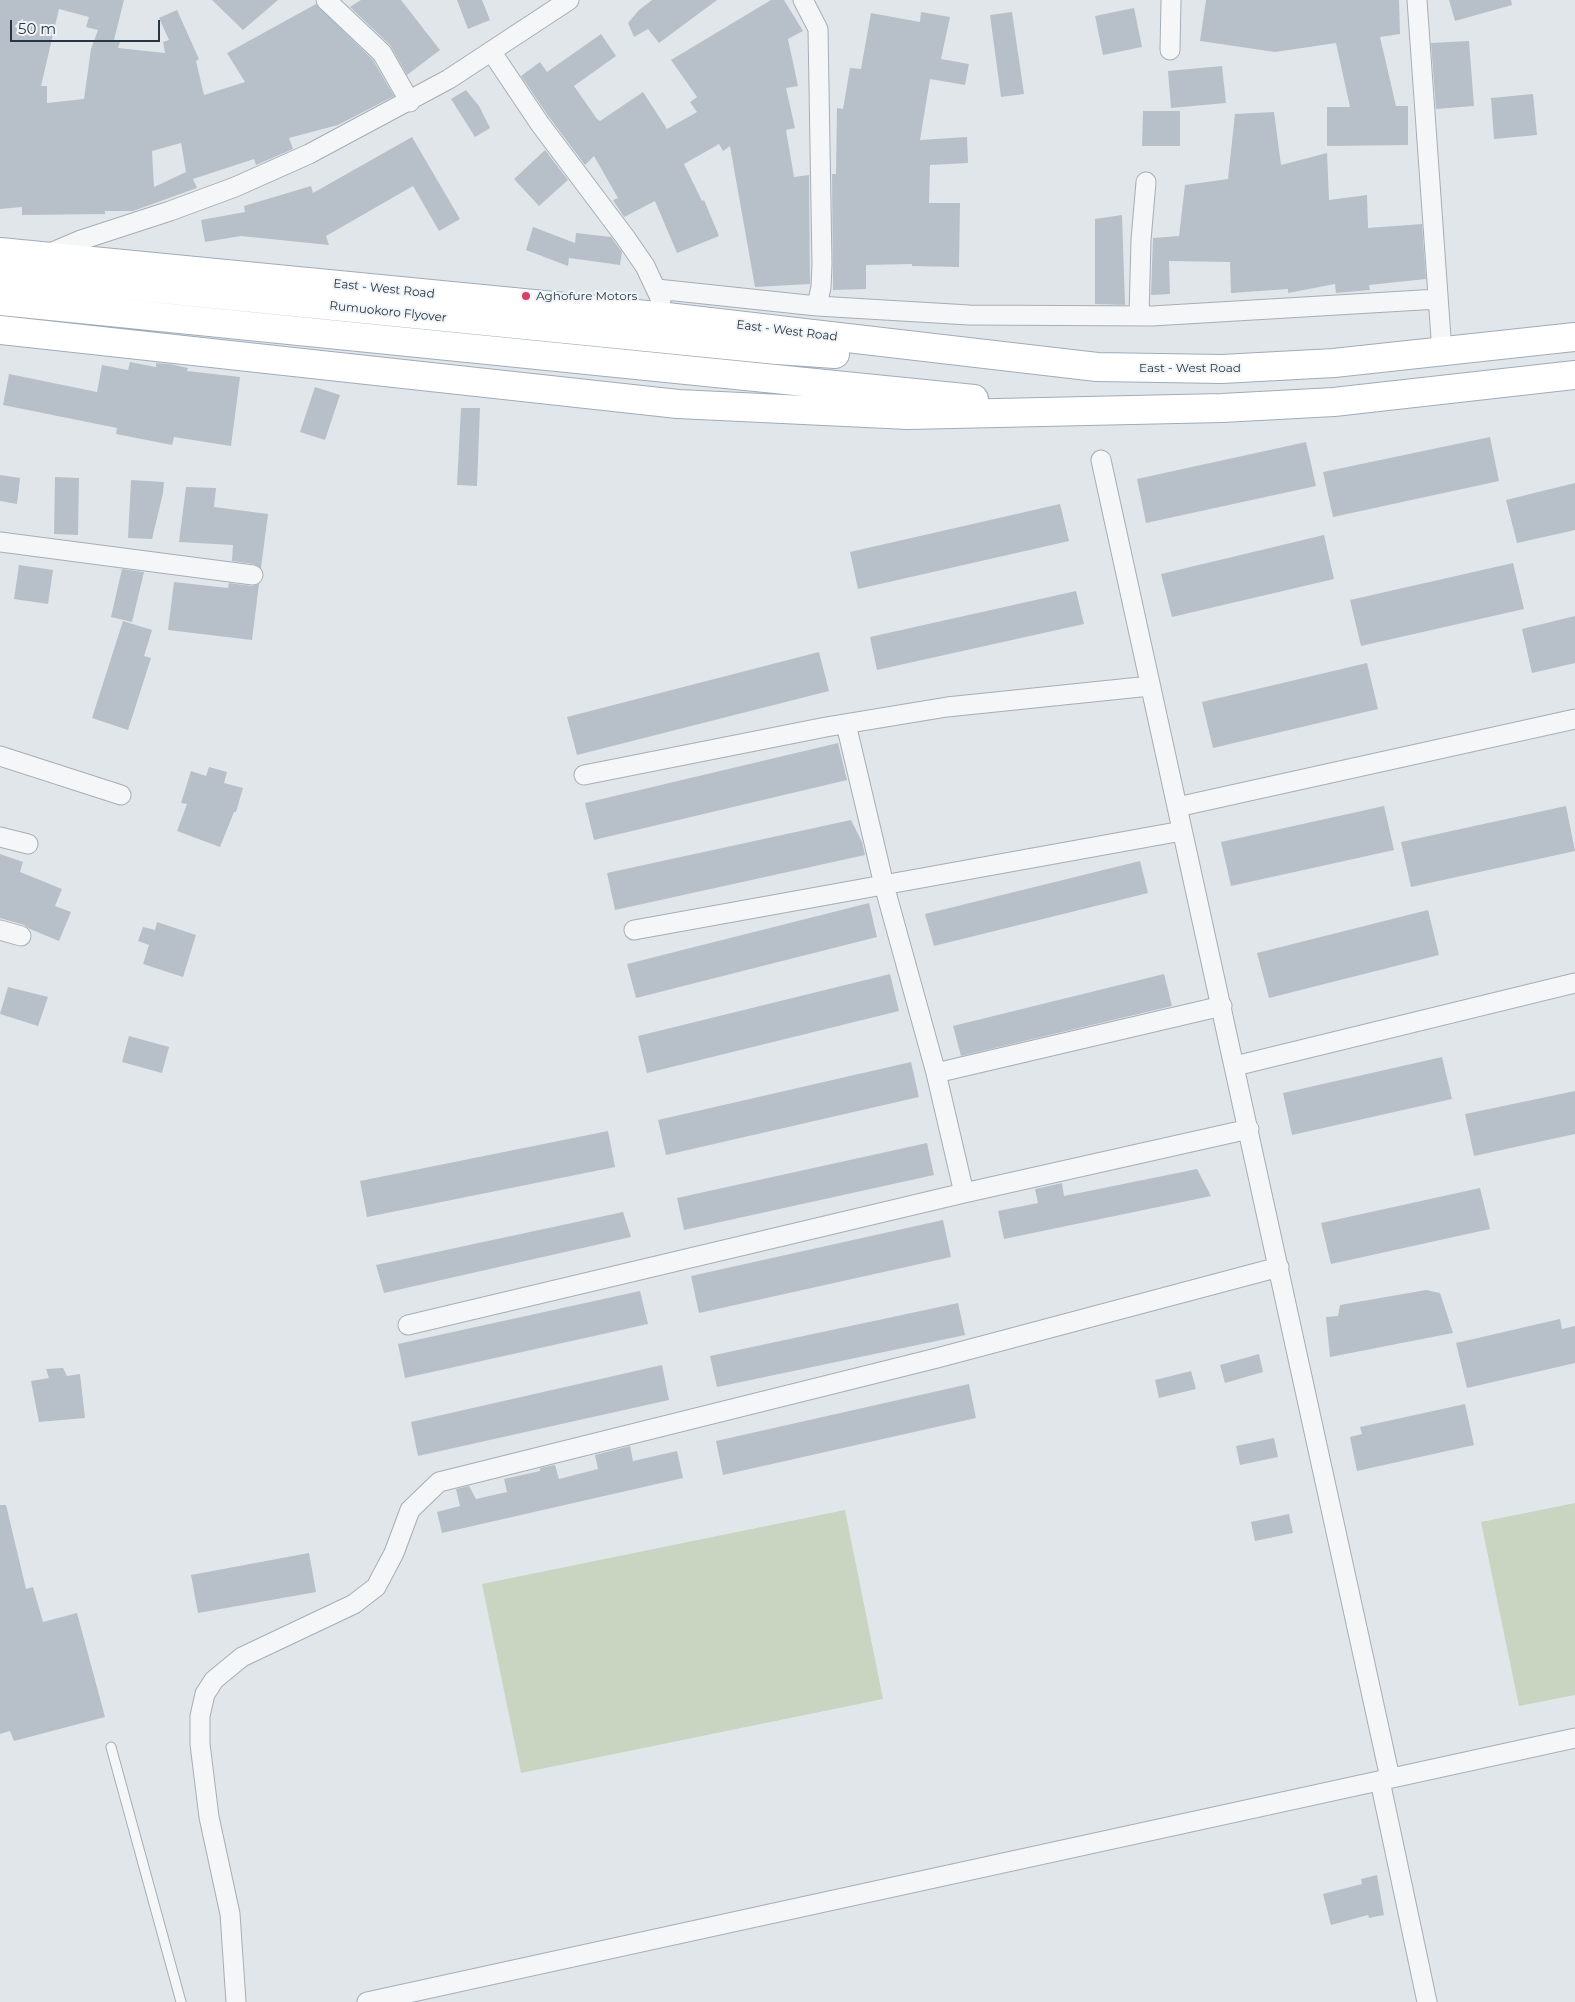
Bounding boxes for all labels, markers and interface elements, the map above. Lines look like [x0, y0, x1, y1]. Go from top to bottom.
scale bar [12, 10, 162, 42]
text: 50 m [18, 19, 56, 38]
street label: East - West Road [333, 277, 435, 301]
place label: Aghofure Motors [536, 289, 637, 303]
marker: Aghofure Motors [520, 290, 532, 302]
street label: Rumuokoro Flyover [329, 299, 447, 325]
street label: East - West Road [736, 318, 838, 344]
street label: East - West Road [1139, 361, 1241, 375]

